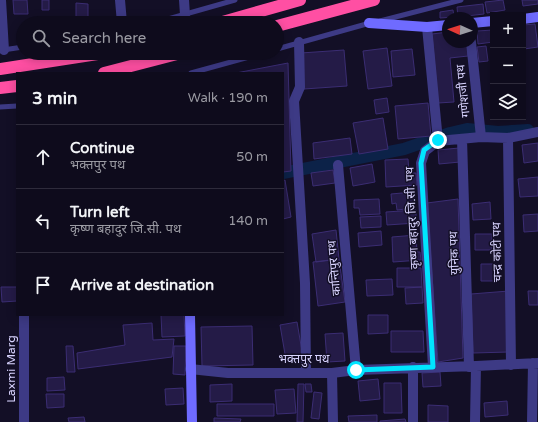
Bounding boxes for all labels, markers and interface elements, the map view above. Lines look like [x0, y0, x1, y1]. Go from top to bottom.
north arrow [442, 12, 478, 48]
map controls [490, 12, 526, 120]
button: + [490, 12, 526, 48]
search box [16, 16, 284, 60]
icon: search [30, 27, 52, 49]
text: Search here [62, 29, 146, 47]
button: − [490, 48, 526, 84]
street label: गणेशजी पथ [452, 63, 473, 118]
button: layers [490, 84, 526, 120]
text: 3 min [32, 88, 77, 109]
text: Walk · 190 m [188, 90, 268, 106]
route end [429, 131, 447, 149]
text: Continue [70, 139, 134, 157]
icon: ahead [32, 146, 54, 168]
text: 50 m [236, 149, 268, 165]
text: भक्तपुर पथ [70, 157, 125, 173]
street label: कृष्ण बहादुर जि.सी. पथ [401, 166, 423, 270]
text: Turn left [70, 203, 130, 221]
icon: left [32, 210, 54, 232]
text: 140 m [228, 213, 268, 229]
text: कृष्ण बहादुर जि.सी. पथ [70, 221, 181, 237]
street label: चन्द्र कोटी पथ [488, 222, 505, 282]
street label: युनिक पथ [445, 231, 463, 275]
street label: कान्तिपुर पथ [324, 239, 344, 296]
icon: arrive [32, 274, 54, 296]
text: Arrive at destination [70, 276, 214, 294]
street label: Laxmi Marg [4, 335, 18, 403]
street label: भक्तपुर पथ [278, 352, 330, 367]
route start [347, 361, 365, 379]

